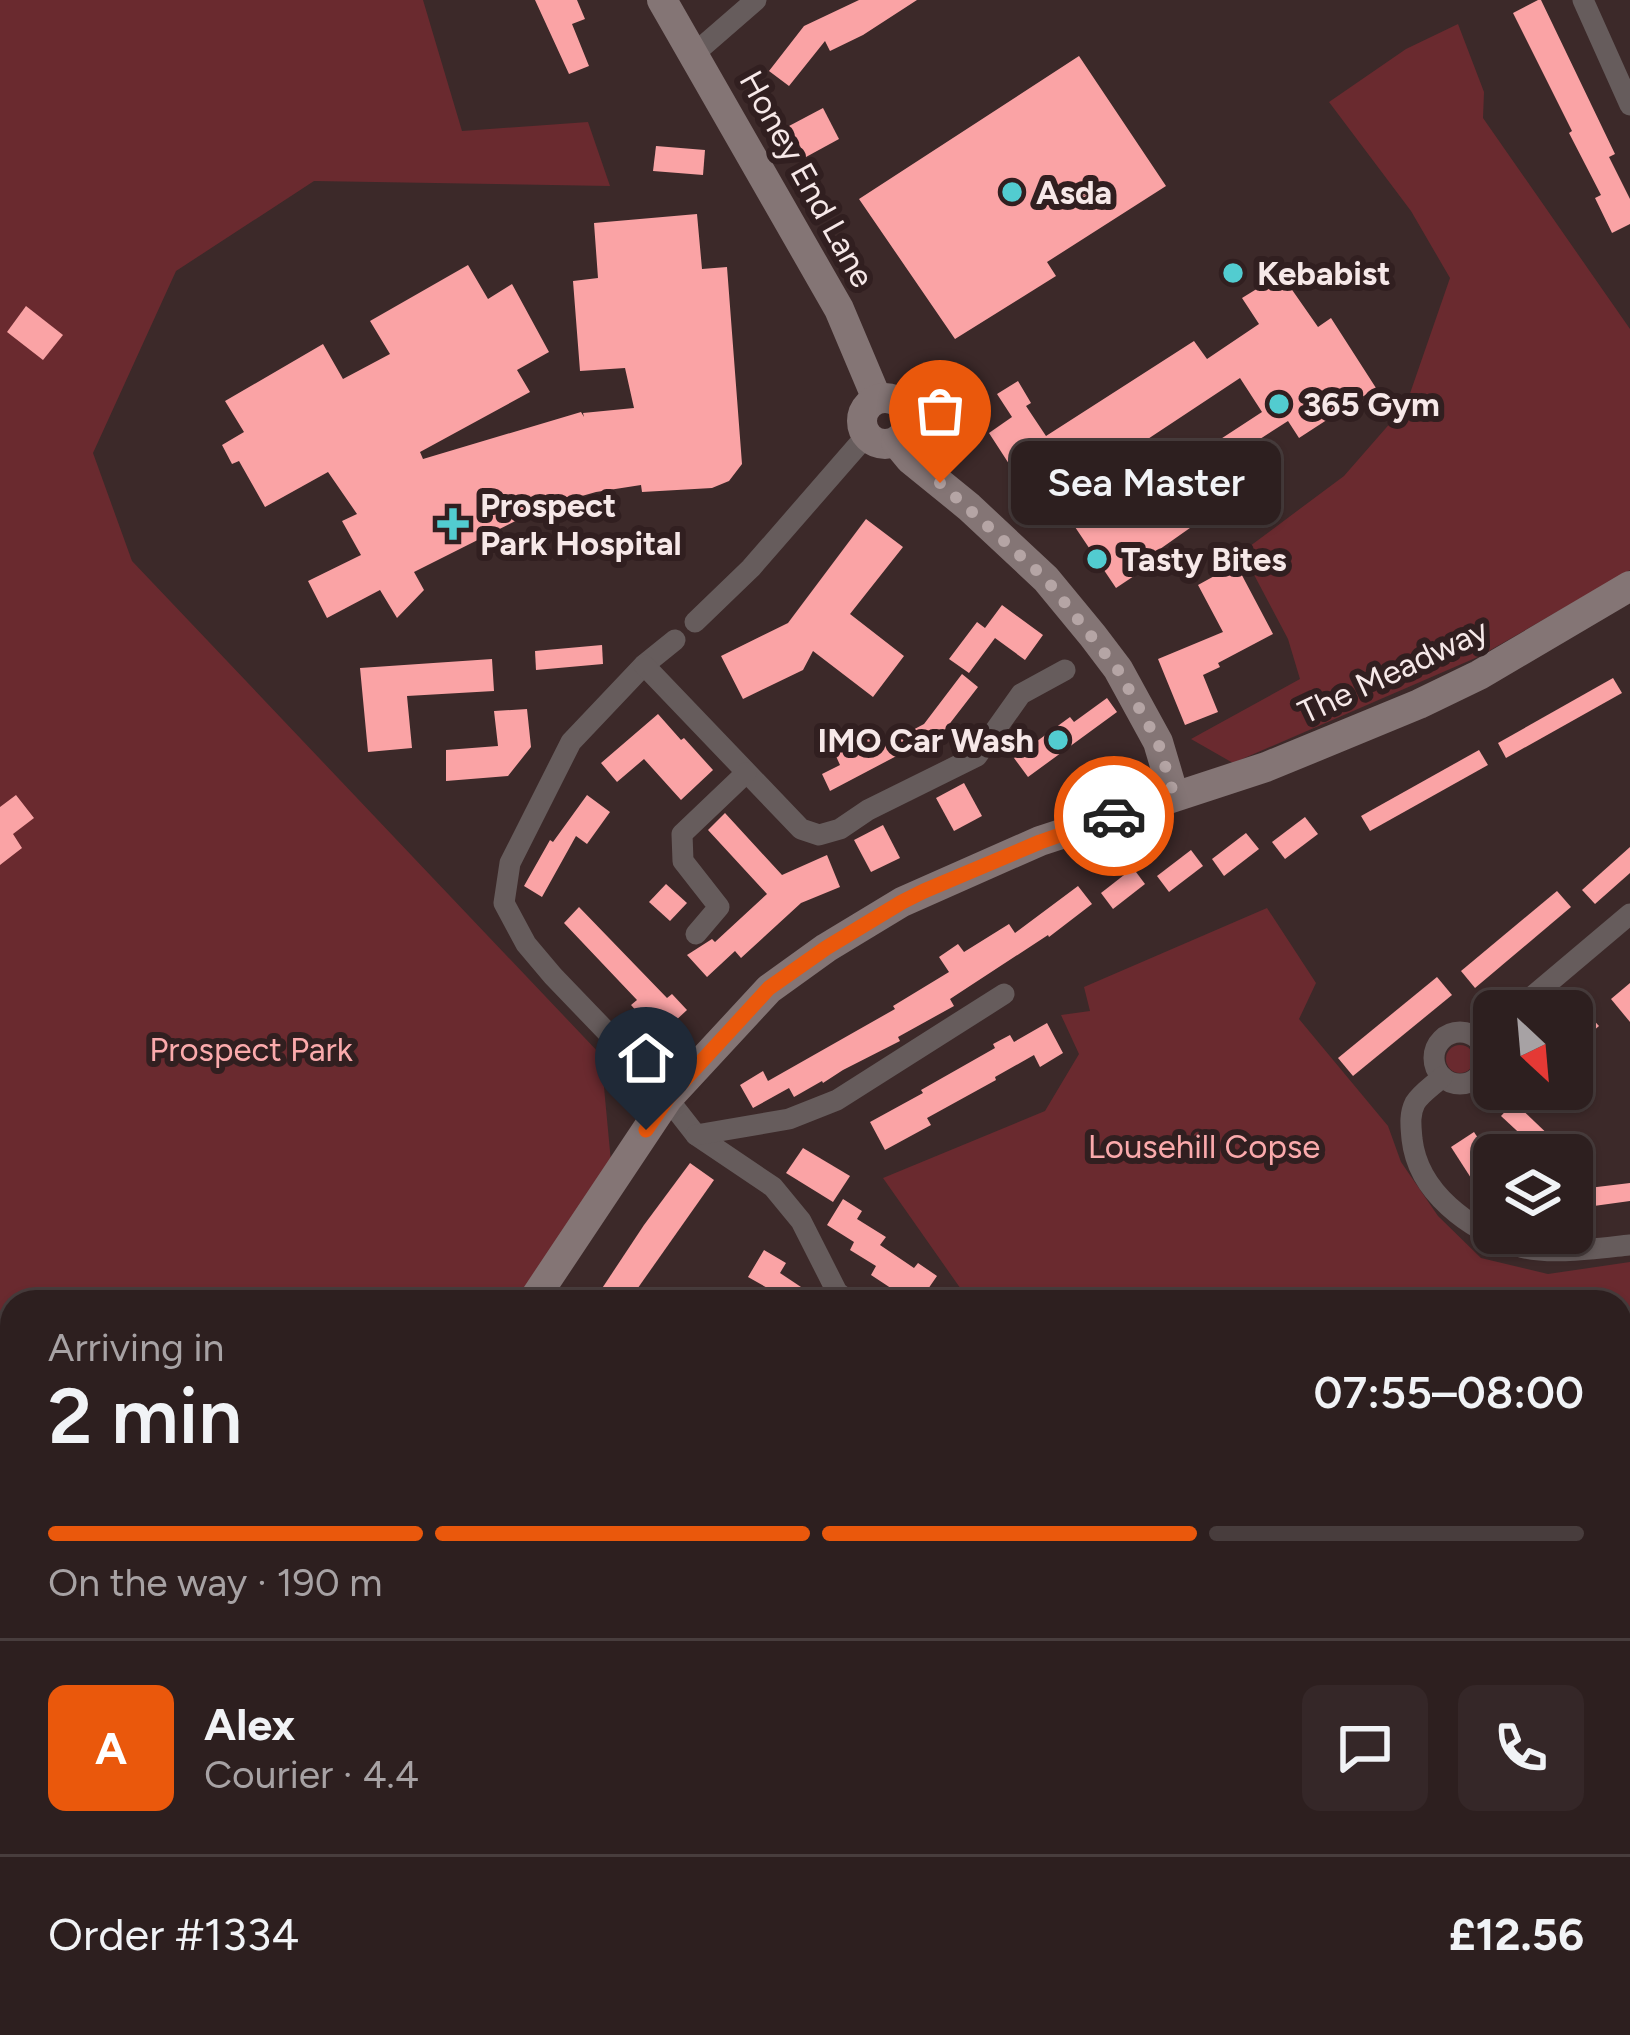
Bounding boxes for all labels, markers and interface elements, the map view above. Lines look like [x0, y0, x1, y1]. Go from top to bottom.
street label: Honey End Lane [731, 64, 883, 294]
place label: Asda [1036, 173, 1112, 212]
marker: Asda [999, 179, 1025, 205]
place label: Kebabist [1257, 254, 1391, 293]
marker: Kebabist [1220, 260, 1246, 286]
pin [889, 360, 991, 483]
icon: bag [907, 378, 973, 444]
place label: 365 Gym [1303, 385, 1440, 424]
marker: 365 Gym [1266, 391, 1292, 417]
callout: Sea Master [1012, 441, 1282, 525]
text: Sea Master [1047, 459, 1245, 506]
place label: Prospect Park Hospital [480, 486, 682, 563]
marker: Prospect Park Hospital [437, 508, 469, 540]
place label: Tasty Bites [1121, 540, 1287, 579]
marker: Tasty Bites [1084, 546, 1110, 572]
street label: The Meadway [1292, 610, 1494, 732]
place label: IMO Car Wash [818, 721, 1034, 760]
marker: IMO Car Wash [1045, 727, 1071, 753]
courier [1054, 756, 1174, 876]
icon: car [1081, 783, 1147, 849]
north arrow [1473, 990, 1593, 1110]
map controls [1473, 990, 1593, 1254]
pin [595, 1007, 697, 1130]
icon: home [613, 1025, 679, 1091]
park label: Prospect Park [149, 1030, 353, 1069]
park label: Lousehill Copse [1088, 1127, 1320, 1166]
button: layers [1473, 1134, 1593, 1254]
text: Arriving in [48, 1324, 224, 1371]
text: 07:55–08:00 [1314, 1365, 1584, 1419]
text: 2 min [48, 1369, 242, 1463]
text: On the way · 190 m [48, 1559, 383, 1606]
button: chat [1302, 1685, 1428, 1811]
button: phone [1458, 1685, 1584, 1811]
text: Alex [204, 1697, 295, 1751]
text: A [95, 1721, 127, 1775]
text: Courier · 4.4 [204, 1751, 419, 1798]
text: Order #1334 [48, 1907, 299, 1961]
text: £12.56 [1449, 1907, 1584, 1961]

